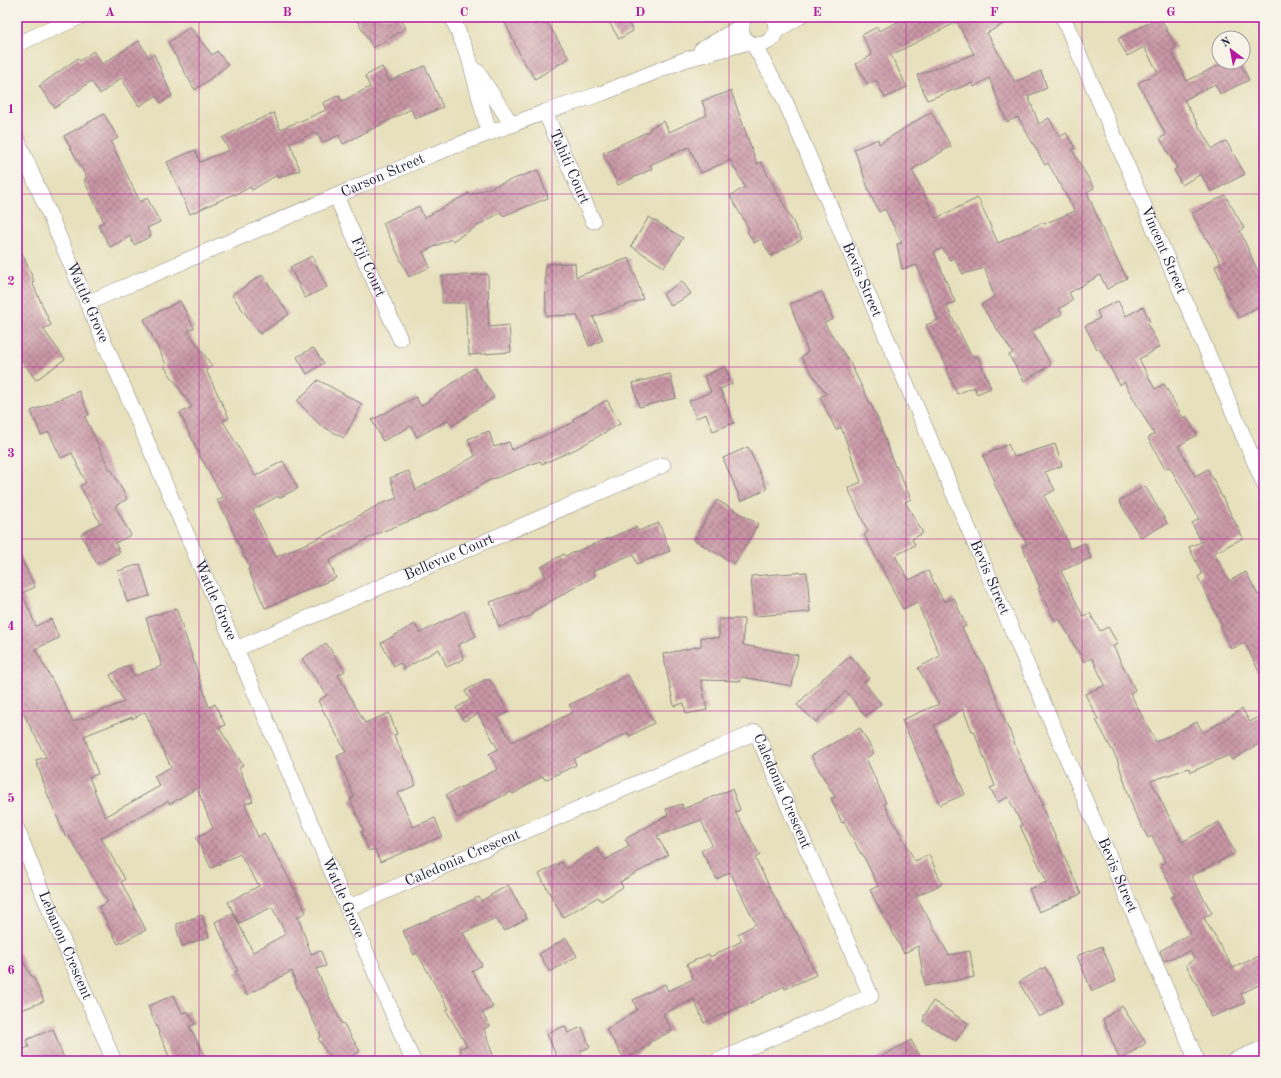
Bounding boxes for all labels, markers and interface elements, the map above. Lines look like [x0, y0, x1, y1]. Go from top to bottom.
text: A [105, 6, 115, 19]
text: B [282, 6, 292, 19]
text: C [460, 6, 468, 19]
text: D [635, 6, 645, 19]
text: E [813, 6, 822, 19]
text: F [990, 6, 999, 19]
text: G [1166, 6, 1176, 19]
north arrow [1211, 30, 1251, 70]
text: N [1220, 36, 1233, 50]
text: 1 [7, 103, 15, 116]
street label: Tahiti Court [546, 127, 592, 207]
street label: Carson Street [339, 151, 427, 200]
street label: Vincent Street [1138, 204, 1189, 296]
street label: Fiji Court [348, 235, 388, 300]
street label: Bevis Street [839, 240, 884, 319]
street label: Wattle Grove [63, 260, 111, 345]
text: 2 [7, 275, 15, 288]
text: 3 [7, 447, 15, 460]
street label: Bellevue Court [402, 531, 496, 583]
street label: Bevis Street [967, 538, 1012, 617]
street label: Wattle Grove [191, 558, 239, 643]
text: 4 [7, 620, 15, 633]
street label: Caledonia Crescent [750, 732, 813, 851]
text: 5 [7, 792, 15, 805]
street label: Caledonia Crescent [403, 827, 523, 890]
street label: Bevis Street [1095, 836, 1140, 915]
street label: Wattle Grove [319, 856, 367, 940]
street label: Lebanon Crescent [35, 889, 95, 1002]
text: 6 [7, 964, 15, 977]

